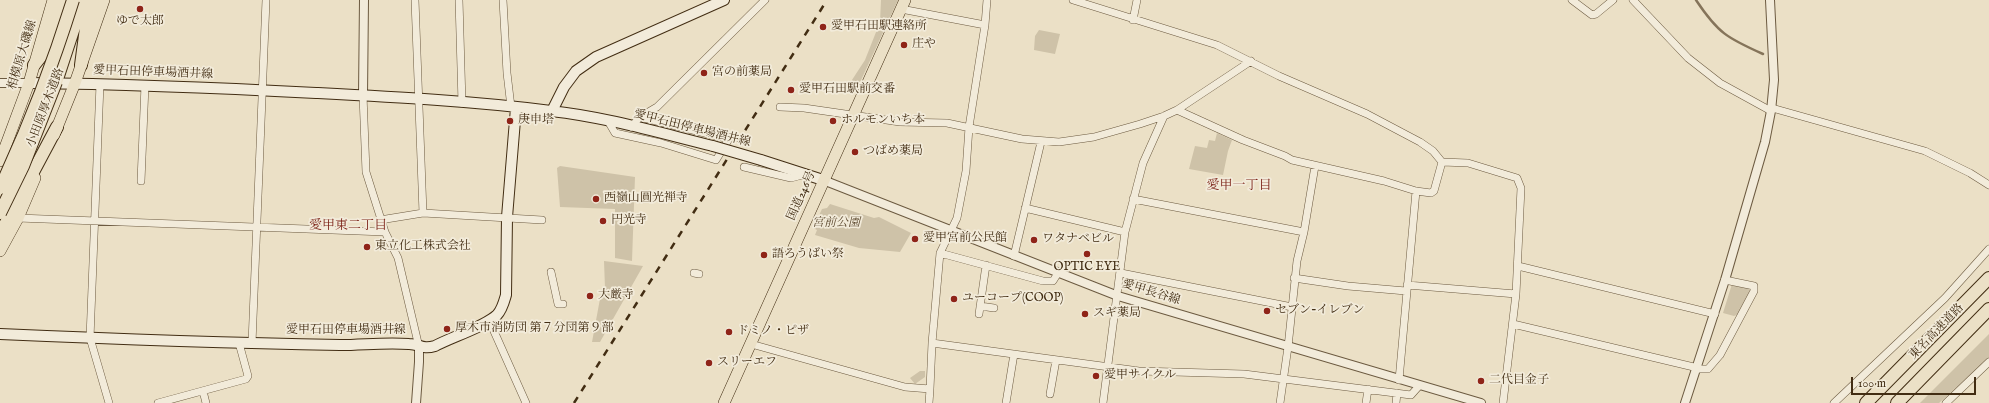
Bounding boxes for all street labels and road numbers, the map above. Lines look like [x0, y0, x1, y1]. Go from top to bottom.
street label: 相模原大磯線 [6, 18, 40, 92]
street label: 愛甲石田停車場酒井線 [93, 64, 213, 82]
street label: 小田原厚木道路 [24, 66, 68, 150]
street label: 愛甲石田停車場酒井線 [632, 107, 752, 151]
street label: 国道246号 [785, 169, 819, 223]
street label: 愛甲長谷線 [1120, 277, 1182, 309]
street label: 東名高速道路 [1907, 301, 1967, 363]
street label: 愛甲石田停車場酒井線 [286, 324, 406, 338]

